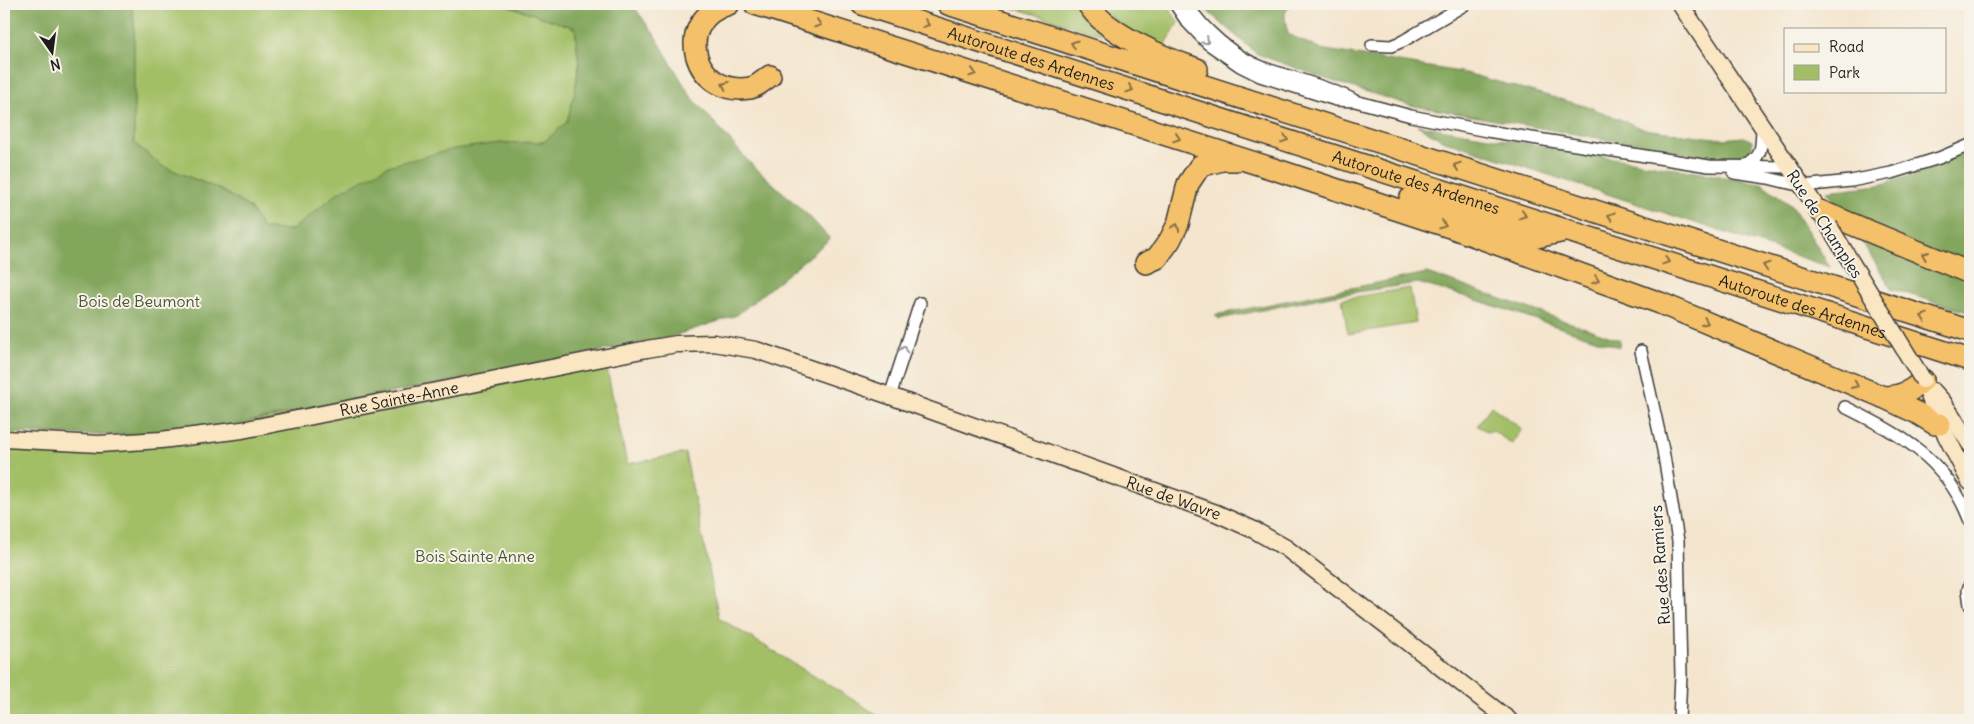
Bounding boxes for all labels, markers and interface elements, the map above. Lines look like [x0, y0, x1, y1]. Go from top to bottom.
one-way arrow [813, 18, 821, 28]
one-way arrow [921, 18, 929, 28]
street label: Autoroute des Ardennes [945, 22, 1118, 95]
north arrow [28, 28, 78, 78]
legend [1784, 28, 1946, 92]
one-way arrow [1200, 35, 1209, 44]
text: Road [1829, 37, 1864, 56]
one-way arrow [1071, 39, 1079, 49]
text: N [48, 55, 62, 75]
text: Park [1829, 63, 1860, 82]
one-way arrow [968, 67, 976, 77]
one-way arrow [721, 81, 730, 92]
one-way arrow [1126, 84, 1134, 94]
one-way arrow [1173, 133, 1181, 143]
one-way arrow [1280, 133, 1289, 143]
street label: Autoroute des Ardennes [1330, 146, 1502, 218]
one-way arrow [1453, 162, 1461, 172]
street label: Rue de Champles [1783, 166, 1867, 282]
one-way arrow [1519, 210, 1527, 220]
one-way arrow [1608, 212, 1616, 222]
one-way arrow [1438, 219, 1447, 229]
one-way arrow [1170, 223, 1181, 232]
one-way arrow [1921, 250, 1930, 261]
one-way arrow [1662, 256, 1670, 266]
one-way arrow [1762, 262, 1771, 272]
street label: Autoroute des Ardennes [1716, 270, 1889, 342]
one-way arrow [1591, 274, 1600, 284]
park label: Bois de Beumont [78, 291, 201, 311]
one-way arrow [1920, 312, 1928, 322]
one-way arrow [1700, 316, 1709, 327]
one-way arrow [899, 346, 909, 354]
street label: Rue Sainte-Anne [338, 377, 460, 420]
one-way arrow [1850, 379, 1859, 390]
street label: Rue de Wavre [1124, 472, 1224, 524]
street label: Rue des Ramiers [1646, 504, 1674, 626]
park label: Bois Sainte Anne [415, 546, 535, 566]

